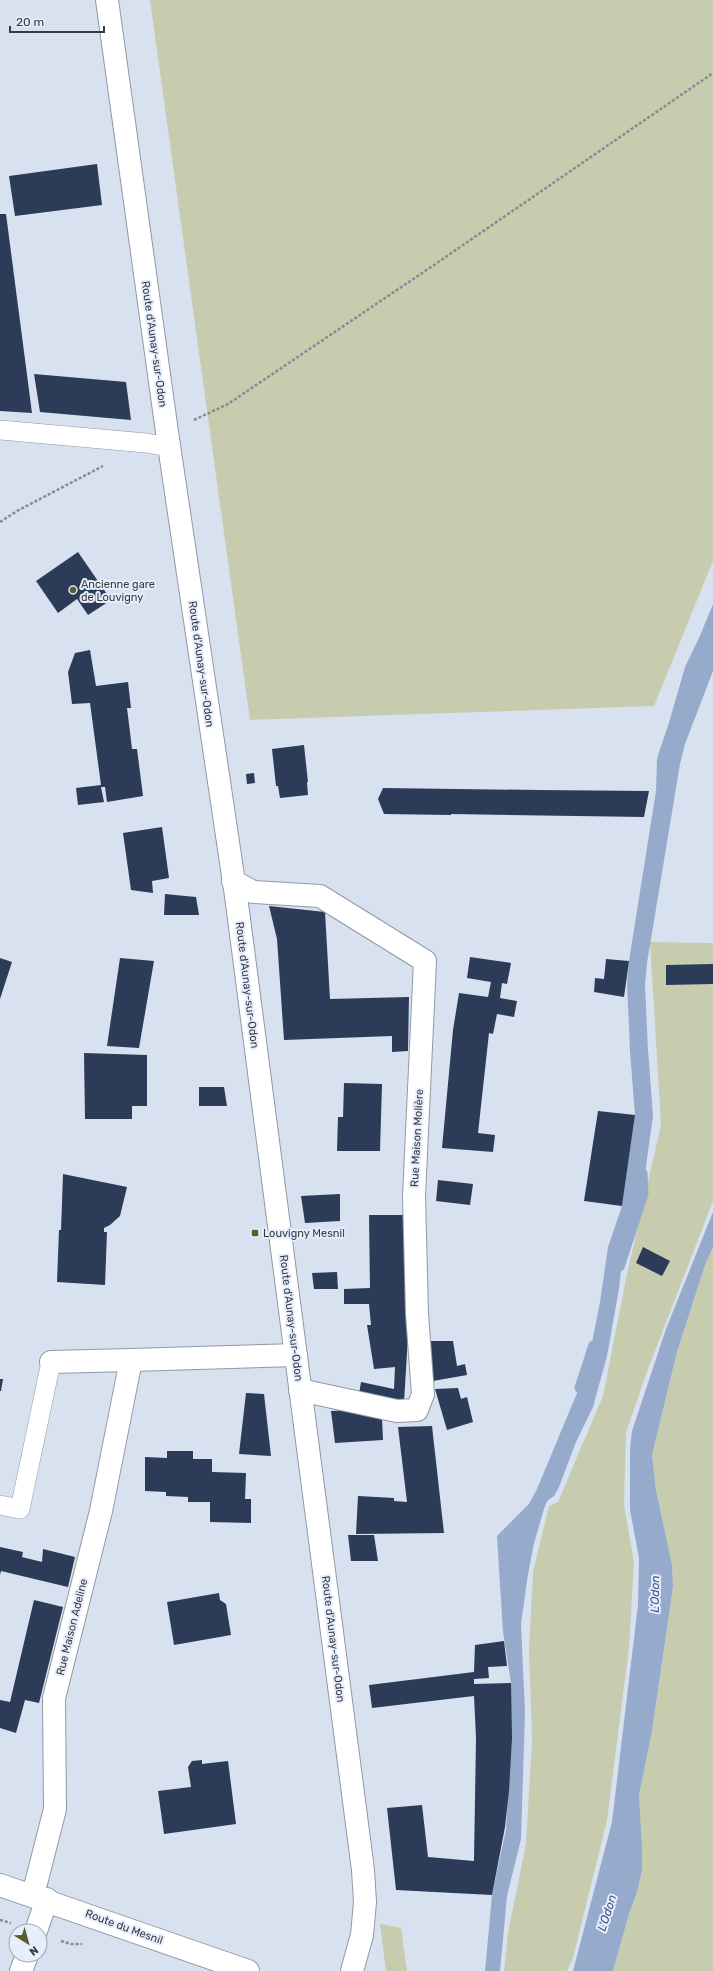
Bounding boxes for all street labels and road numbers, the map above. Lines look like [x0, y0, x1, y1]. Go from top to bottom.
street label: Route d'Aunay-sur-Odon [139, 280, 169, 408]
street label: Route d'Aunay-sur-Odon [186, 600, 216, 728]
street label: Route d'Aunay-sur-Odon [233, 921, 261, 1049]
street label: Rue Maison Molière [408, 1089, 426, 1187]
street label: Route d'Aunay-sur-Odon [277, 1254, 305, 1382]
street label: Route d'Aunay-sur-Odon [319, 1575, 347, 1703]
street label: Rue Maison Adeline [54, 1577, 90, 1677]
street label: Route du Mesnil [83, 1907, 165, 1947]

